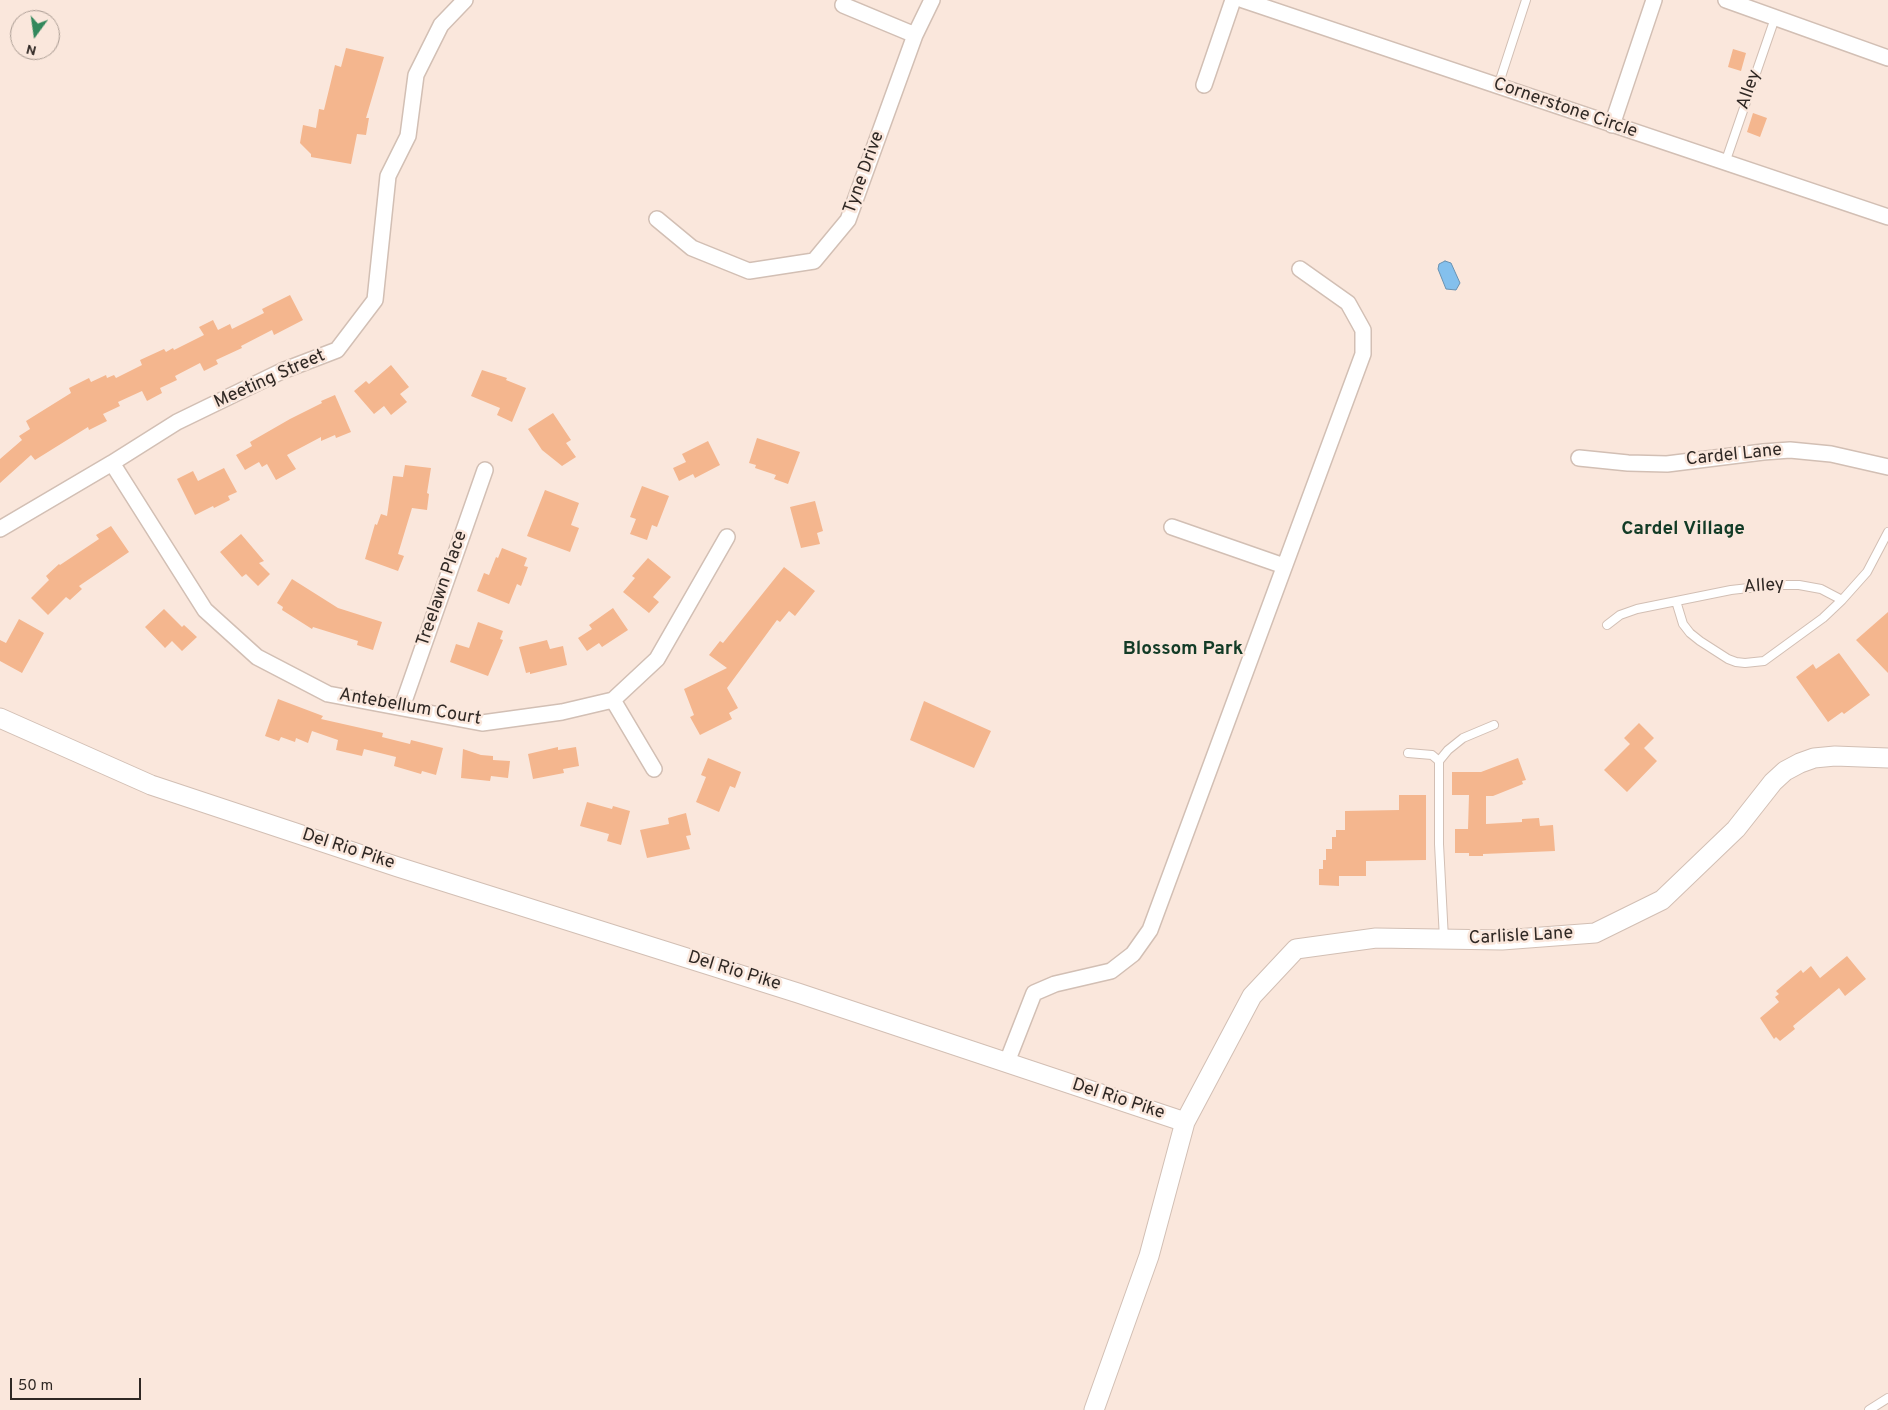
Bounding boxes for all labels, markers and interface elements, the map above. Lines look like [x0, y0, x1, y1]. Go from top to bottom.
north arrow [10, 10, 60, 60]
text: N [25, 40, 38, 59]
street label: Alley [1733, 67, 1767, 113]
street label: Cornerstone Circle [1490, 74, 1640, 144]
street label: Tyne Drive [840, 129, 890, 217]
street label: Meeting Street [211, 346, 329, 414]
street label: Cardel Lane [1685, 440, 1783, 472]
district label: Cardel Village [1621, 519, 1745, 541]
street label: Treelawn Place [413, 528, 473, 650]
street label: Alley [1743, 575, 1785, 599]
district label: Blossom Park [1123, 639, 1243, 661]
street label: Antebellum Court [337, 685, 483, 731]
street label: Del Rio Pike [299, 825, 397, 875]
street label: Carlisle Lane [1468, 923, 1574, 951]
street label: Del Rio Pike [685, 948, 783, 996]
street label: Del Rio Pike [1069, 1075, 1167, 1125]
scale bar [12, 1368, 144, 1400]
text: 50 m [18, 1377, 53, 1396]

